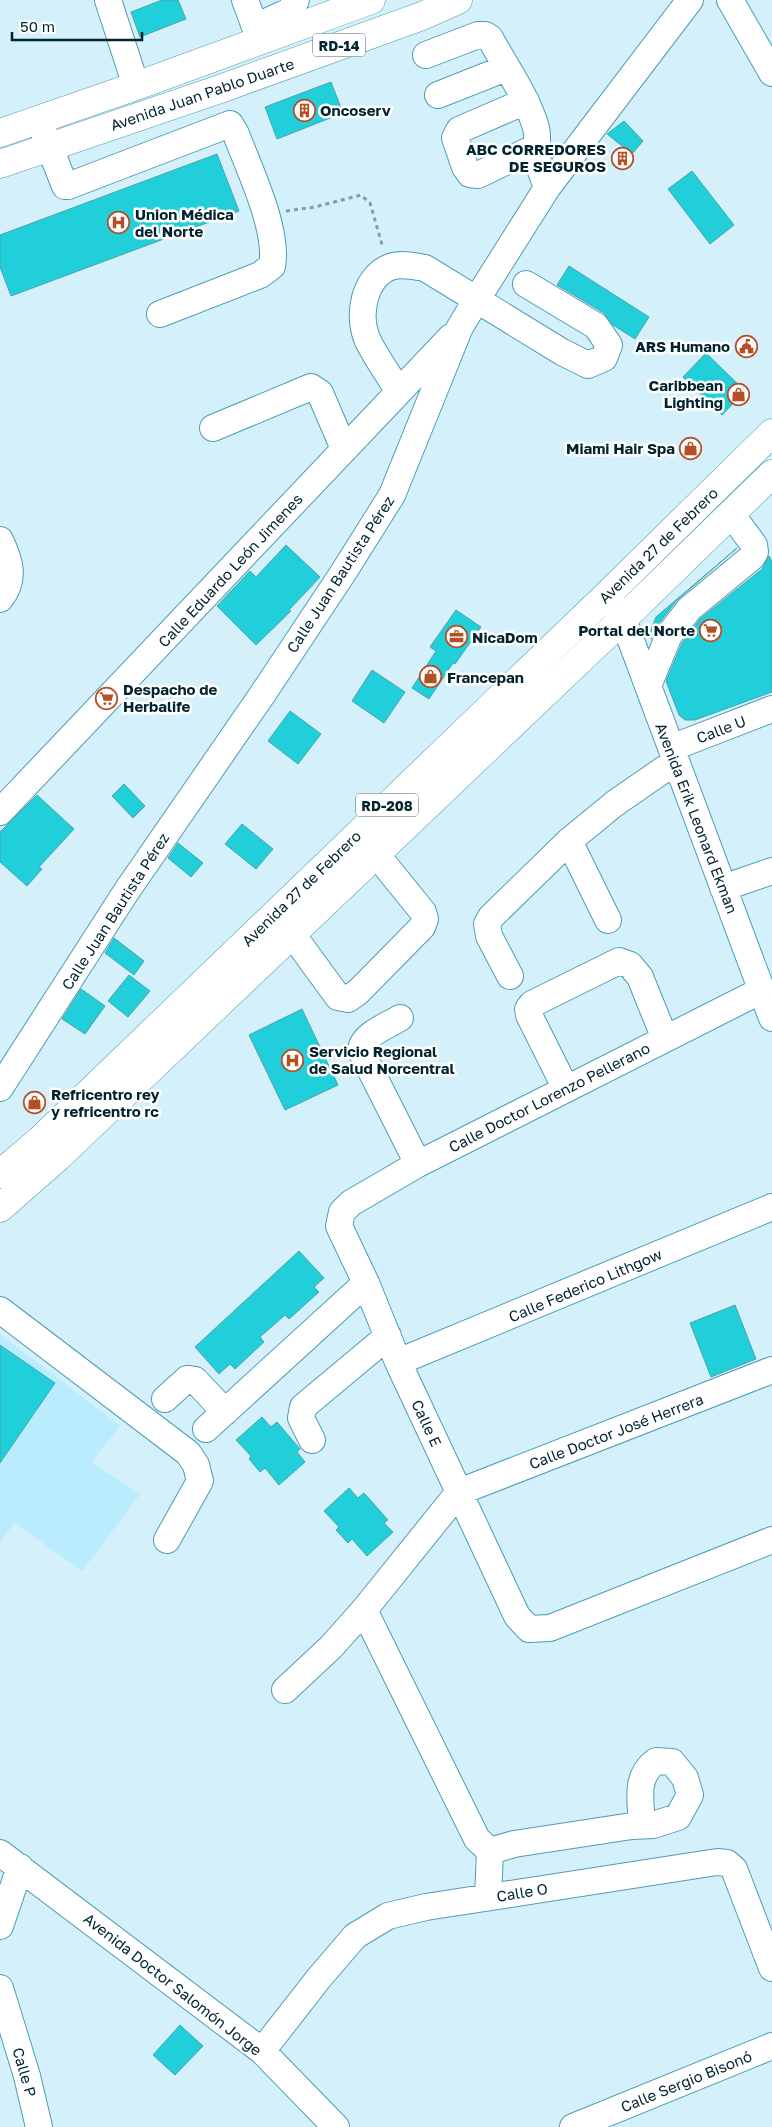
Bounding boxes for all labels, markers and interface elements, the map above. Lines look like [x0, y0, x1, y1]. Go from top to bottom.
scale bar [12, 10, 142, 42]
text: 50 m [20, 17, 55, 35]
road number: RD-14 [313, 34, 365, 56]
street label: Avenida Juan Pablo Duarte [108, 54, 297, 134]
building icon: Oncoserv [292, 98, 316, 122]
place label: Oncoserv [320, 101, 391, 119]
place label: ABC CORREDORES DE SEGUROS [466, 140, 606, 175]
building icon: ABC CORREDORES DE SEGUROS [610, 146, 634, 170]
place label: Union Médica del Norte [135, 205, 234, 240]
hospital icon: Union Médica del Norte [107, 211, 131, 235]
public building icon: ARS Humano [734, 334, 758, 358]
place label: ARS Humano [635, 337, 730, 355]
place label: Caribbean Lighting [649, 376, 723, 411]
shop icon: Caribbean Lighting [727, 382, 751, 406]
shop icon: Miami Hair Spa [679, 436, 703, 460]
place label: Miami Hair Spa [566, 439, 675, 457]
street label: Avenida 27 de Febrero [595, 483, 721, 607]
street label: Calle Eduardo León Jimenes [154, 489, 306, 650]
street label: Calle Juan Bautista Pérez [282, 492, 398, 656]
supermarket icon: Portal del Norte [699, 618, 723, 642]
place label: Portal del Norte [578, 621, 695, 639]
office icon: NicaDom [444, 625, 468, 649]
place label: NicaDom [472, 628, 538, 646]
shop icon: Francepan [419, 665, 443, 689]
place label: Francepan [447, 668, 524, 686]
place label: Despacho de Herbalife [123, 680, 218, 715]
supermarket icon: Despacho de Herbalife [95, 686, 119, 710]
street label: Calle U [694, 711, 748, 747]
street label: Avenida Erik Leonard Ekman [652, 720, 742, 916]
road number: RD-208 [356, 794, 418, 816]
street label: Avenida 27 de Febrero [238, 826, 364, 950]
street label: Calle Juan Bautista Pérez [57, 829, 173, 993]
street label: Calle Doctor Lorenzo Pellerano [445, 1038, 653, 1156]
place label: Servicio Regional de Salud Norcentral [309, 1042, 454, 1077]
hospital icon: Servicio Regional de Salud Norcentral [281, 1048, 305, 1072]
place label: Refricentro rey y refricentro rc [51, 1085, 160, 1120]
shop icon: Refricentro rey y refricentro rc [23, 1091, 47, 1115]
street label: Calle Federico Lithgow [506, 1245, 664, 1325]
street label: Calle Doctor José Herrera [526, 1389, 706, 1473]
street label: Calle E [408, 1397, 446, 1449]
street label: Calle O [495, 1879, 549, 1905]
street label: Avenida Doctor Salomón Jorge [80, 1909, 266, 2059]
street label: Calle P [9, 2045, 41, 2099]
street label: Calle Sergio Bisonó [618, 2046, 754, 2116]

